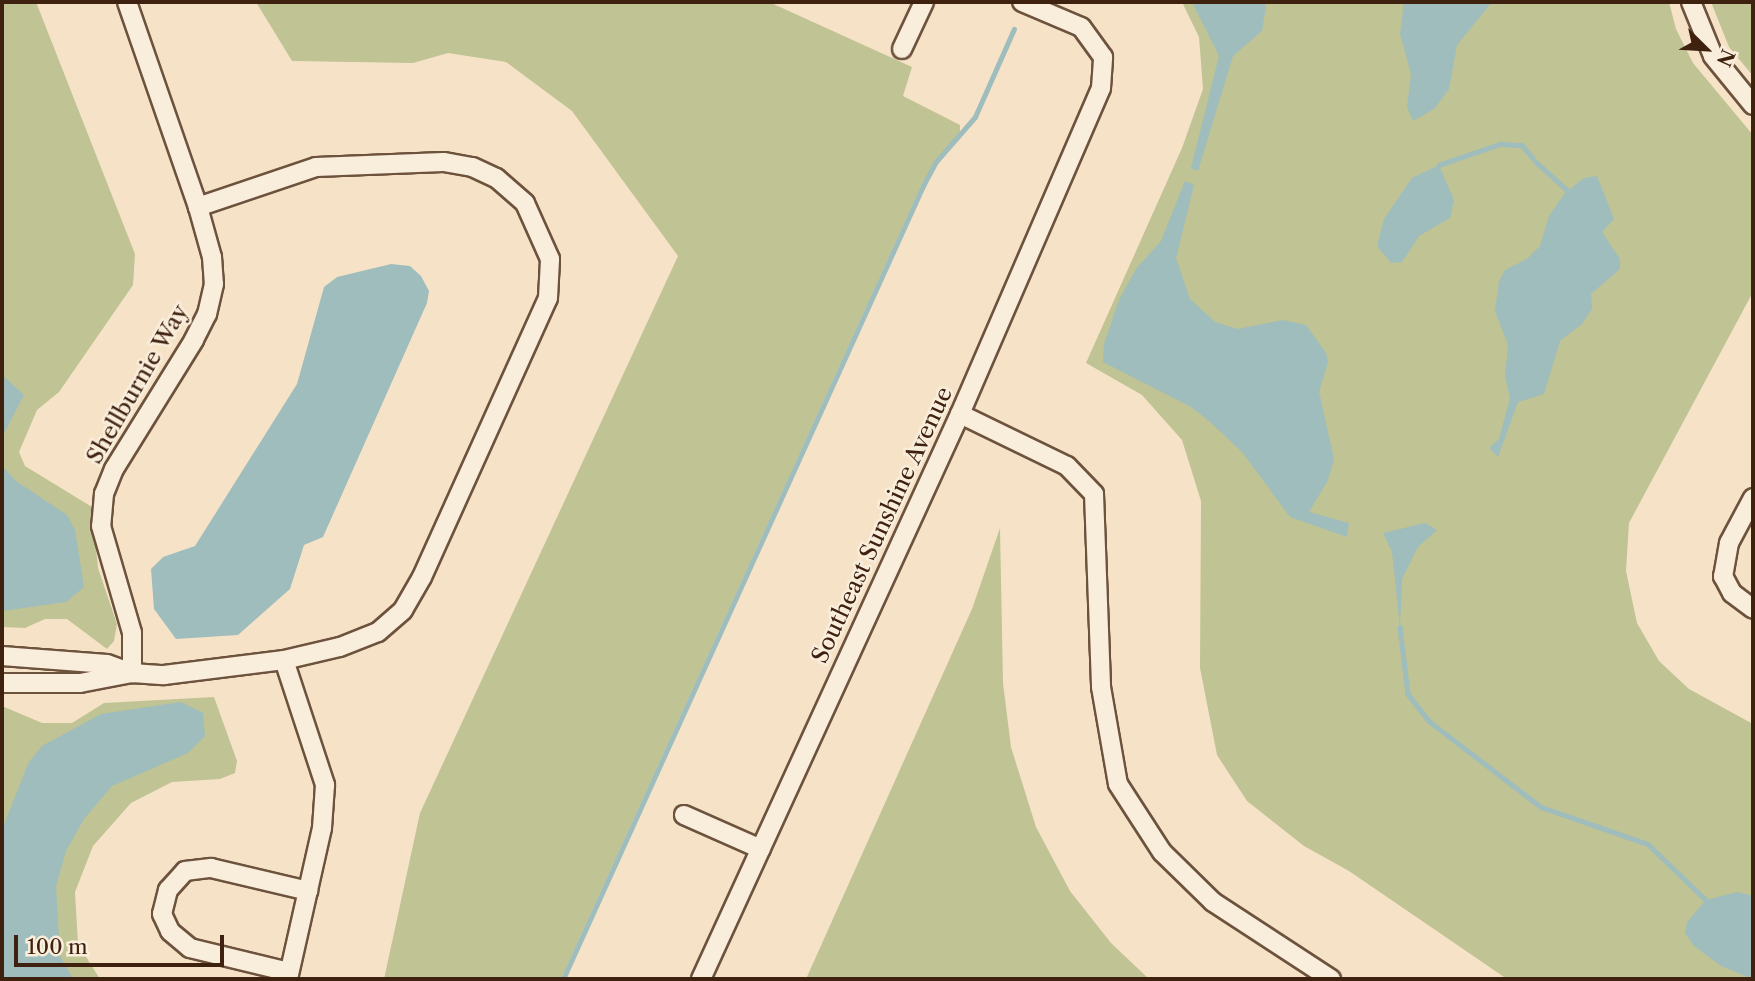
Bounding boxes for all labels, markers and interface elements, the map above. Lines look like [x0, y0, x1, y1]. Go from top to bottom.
north arrow [1671, 14, 1741, 84]
text: N [1712, 46, 1740, 70]
street label: Shellburnie Way [80, 299, 194, 469]
street label: Southeast Sunshine Avenue [806, 382, 958, 668]
scale bar [18, 922, 228, 966]
text: 100 m [27, 934, 88, 959]

